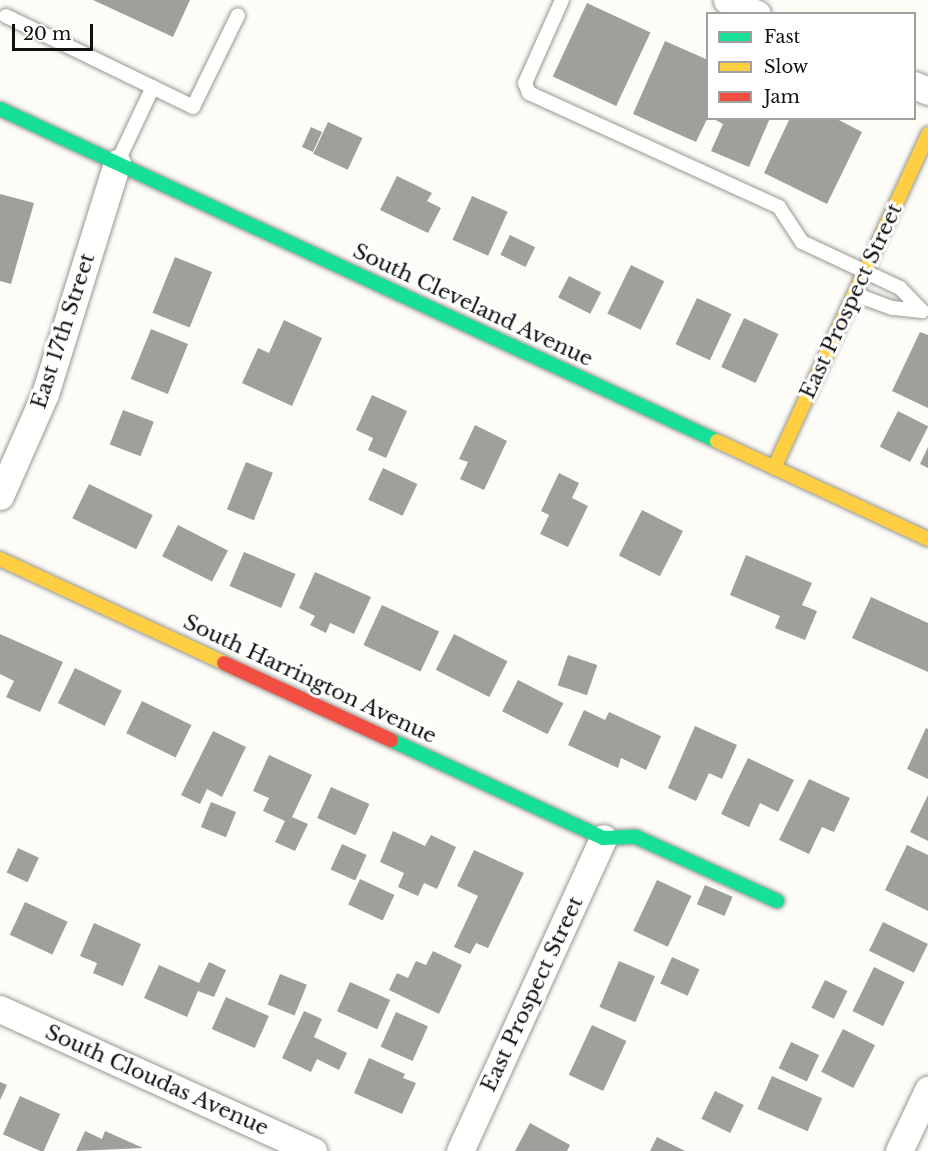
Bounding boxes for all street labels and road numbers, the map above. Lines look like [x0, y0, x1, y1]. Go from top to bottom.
street label: East Prospect Street [795, 199, 907, 403]
street label: South Cleveland Avenue [349, 238, 597, 372]
street label: East 17th Street [26, 250, 100, 412]
street label: South Harrington Avenue [179, 609, 441, 749]
street label: East Prospect Street [476, 892, 588, 1096]
street label: South Cloudas Avenue [41, 1019, 273, 1141]

